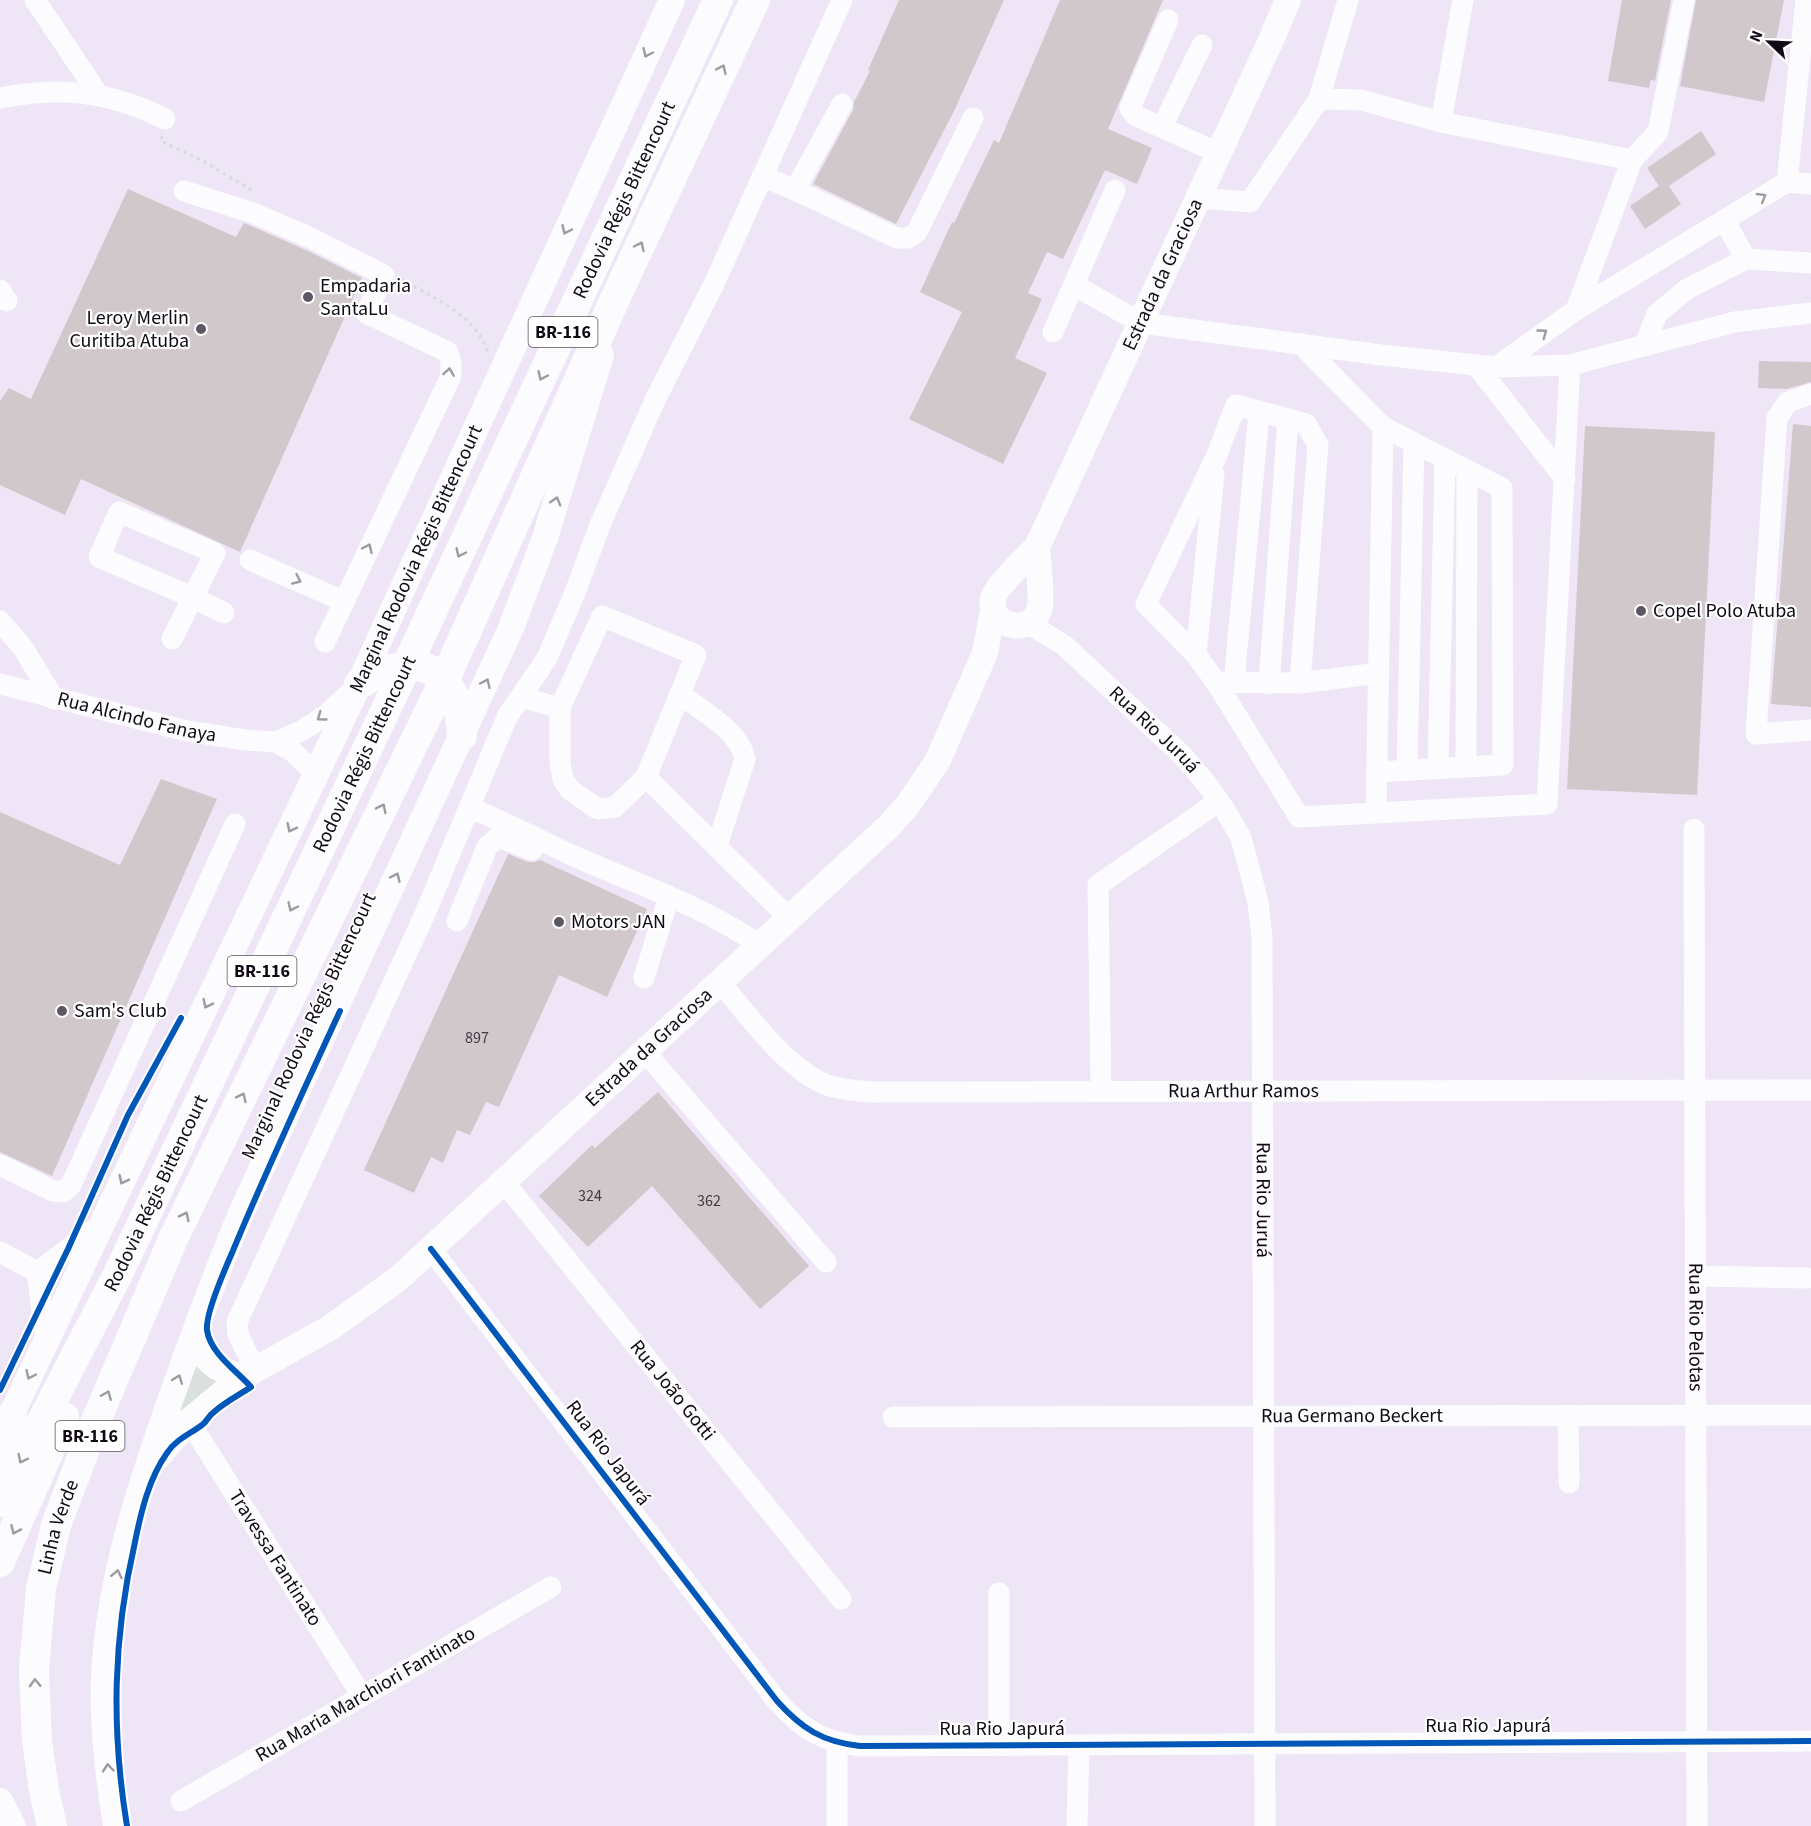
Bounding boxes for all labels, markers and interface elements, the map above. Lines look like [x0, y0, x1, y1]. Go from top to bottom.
north arrow [1739, 12, 1799, 72]
text: N [1744, 27, 1768, 46]
one-way arrow [642, 47, 654, 58]
one-way arrow [715, 65, 727, 76]
street label: Rodovia Régis Bittencourt [566, 97, 683, 304]
one-way arrow [1756, 193, 1766, 204]
street label: Estrada da Graciosa [1116, 194, 1210, 355]
one-way arrow [561, 224, 573, 235]
one-way arrow [633, 242, 645, 253]
place label: Empadaria SantaLu [320, 272, 411, 323]
marker: Empadaria SantaLu [301, 290, 315, 304]
place label: Leroy Merlin Curitiba Atuba [69, 304, 189, 355]
road number: BR-116 [528, 317, 598, 347]
marker: Leroy Merlin Curitiba Atuba [194, 322, 208, 336]
one-way arrow [1537, 329, 1548, 340]
one-way arrow [443, 367, 455, 376]
one-way arrow [538, 370, 550, 381]
street label: Marginal Rodovia Régis Bittencourt [343, 420, 490, 697]
one-way arrow [549, 496, 561, 507]
one-way arrow [361, 544, 373, 555]
one-way arrow [455, 547, 467, 558]
one-way arrow [290, 573, 301, 585]
place label: Copel Polo Atuba [1653, 597, 1796, 625]
marker: Copel Polo Atuba [1634, 604, 1648, 618]
street label: Rodovia Régis Bittencourt [306, 651, 424, 857]
one-way arrow [479, 679, 491, 690]
street label: Rua Rio Juruá [1103, 680, 1206, 780]
street label: Rua Alcindo Fanaya [54, 685, 218, 749]
one-way arrow [316, 710, 327, 721]
one-way arrow [375, 804, 387, 815]
one-way arrow [287, 822, 299, 833]
one-way arrow [389, 873, 401, 884]
street label: Marginal Rodovia Régis Bittencourt [235, 888, 383, 1164]
one-way arrow [288, 901, 300, 912]
place label: Motors JAN [571, 908, 666, 936]
marker: Motors JAN [552, 915, 566, 929]
road number: BR-116 [228, 956, 296, 986]
street label: Estrada da Graciosa [579, 982, 719, 1114]
place label: Sam's Club [74, 997, 167, 1025]
one-way arrow [203, 998, 215, 1009]
marker: Sam's Club [55, 1004, 69, 1018]
house number: 897 [465, 1027, 489, 1049]
street label: Rua Arthur Ramos [1168, 1077, 1319, 1105]
street label: Rodovia Régis Bittencourt [97, 1090, 215, 1297]
one-way arrow [235, 1093, 247, 1104]
street label: Rua Rio Juruá [1249, 1142, 1277, 1258]
one-way arrow [118, 1173, 130, 1184]
house number: 324 [578, 1185, 602, 1207]
house number: 362 [697, 1190, 721, 1212]
one-way arrow [177, 1211, 189, 1222]
street label: Rua Rio Pelotas [1681, 1263, 1710, 1391]
street label: Rua João Gotti [623, 1334, 722, 1447]
one-way arrow [26, 1369, 38, 1380]
one-way arrow [171, 1374, 184, 1384]
one-way arrow [99, 1390, 112, 1400]
street label: Rua Rio Japurá [559, 1394, 657, 1512]
street label: Rua Germano Beckert [1261, 1402, 1443, 1430]
road number: BR-116 [56, 1421, 124, 1451]
one-way arrow [18, 1453, 29, 1463]
street label: Linha Verde [31, 1475, 86, 1577]
street label: Travessa Fantinato [222, 1484, 329, 1632]
one-way arrow [10, 1523, 22, 1534]
one-way arrow [110, 1569, 123, 1579]
street label: Rua Maria Marchiori Fantinato [250, 1620, 481, 1769]
one-way arrow [28, 1679, 41, 1688]
street label: Rua Rio Japurá [1425, 1712, 1551, 1740]
street label: Rua Rio Japurá [939, 1715, 1065, 1743]
one-way arrow [102, 1763, 115, 1773]

